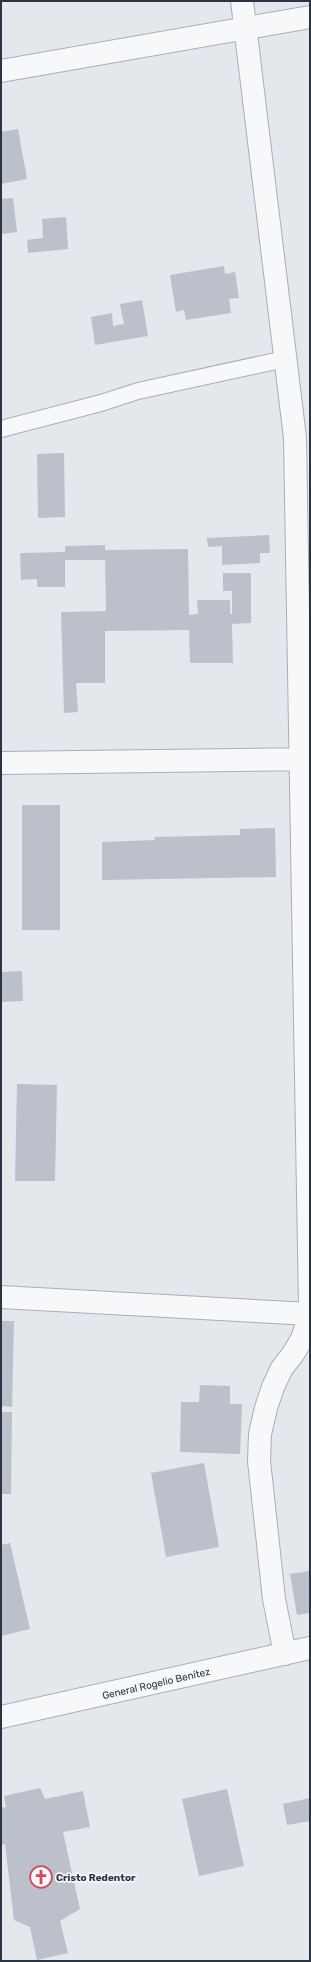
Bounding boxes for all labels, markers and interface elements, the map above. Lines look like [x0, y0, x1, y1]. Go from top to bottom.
street label: General Rogelio Benítez [101, 1666, 211, 1702]
church icon: Cristo Redentor [28, 1864, 54, 1890]
place label: Cristo Redentor [56, 1872, 136, 1884]

